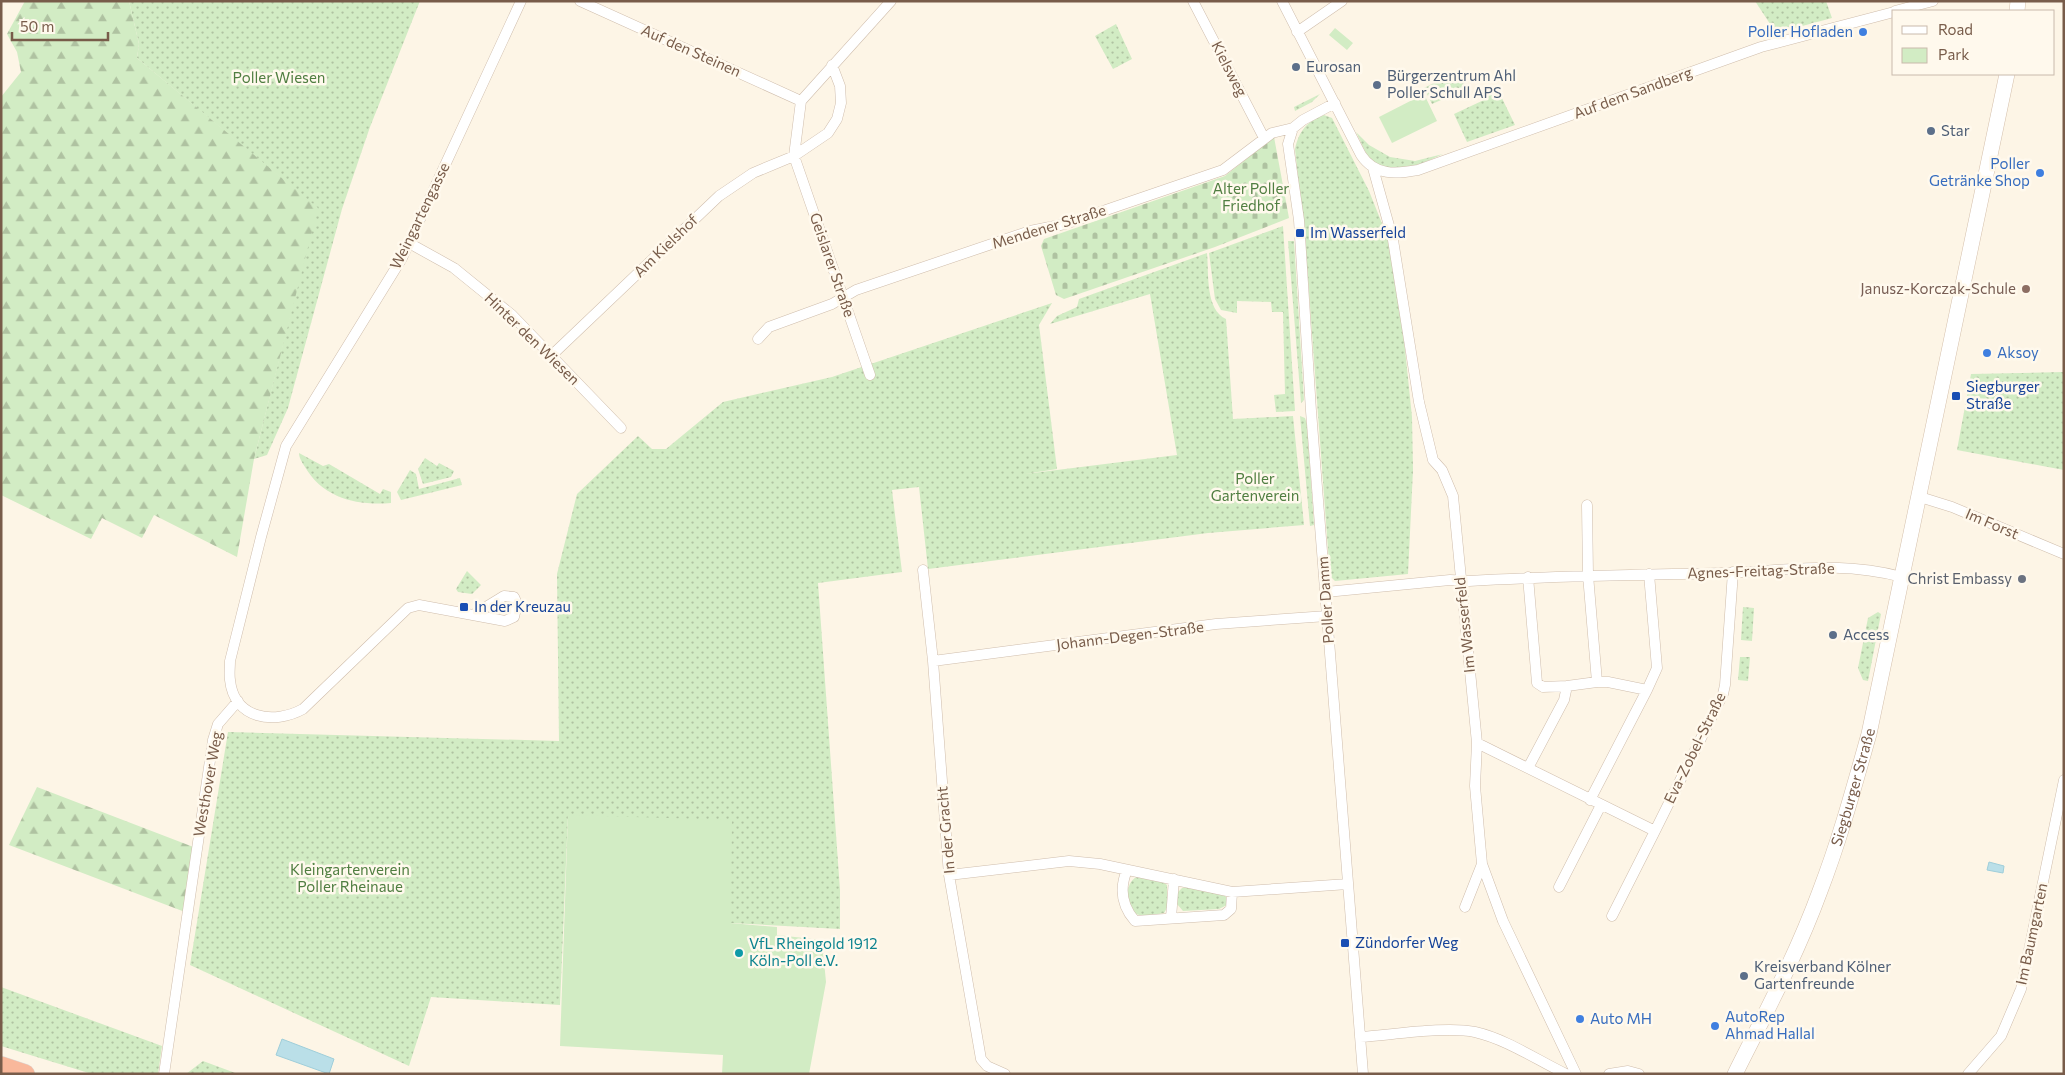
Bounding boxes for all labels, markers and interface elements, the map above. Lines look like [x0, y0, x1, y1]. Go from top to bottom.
scale bar [12, 10, 109, 42]
legend [1892, 10, 2055, 75]
text: 50 m [20, 17, 54, 35]
street label: Auf den Steinen [639, 20, 744, 80]
text: Road [1938, 20, 1973, 38]
place label: Poller Hofladen [1748, 22, 1853, 40]
marker: Poller Hofladen [1857, 26, 1869, 38]
street label: Kielsweg [1208, 38, 1252, 99]
text: Park [1938, 45, 1969, 63]
place label: Eurosan [1306, 57, 1361, 75]
marker: Eurosan [1290, 61, 1302, 73]
street label: Auf dem Sandberg [1571, 62, 1694, 122]
place label: Bürgerzentrum Ahl Poller Schull APS [1387, 66, 1516, 101]
park label: Poller Wiesen [233, 68, 325, 86]
marker: Bürgerzentrum Ahl Poller Schull APS [1371, 79, 1383, 91]
place label: Star [1941, 121, 1970, 139]
marker: Star [1925, 125, 1937, 137]
place label: Poller Getränke Shop [1929, 154, 2030, 189]
street label: Weingartengasse [385, 159, 453, 272]
marker: Poller Getränke Shop [2034, 167, 2046, 179]
park label: Alter Poller Friedhof [1213, 179, 1289, 214]
street label: Mendener Straße [990, 200, 1108, 252]
street label: Am Kielshof [630, 210, 701, 280]
street label: Geislarer Straße [807, 210, 859, 319]
place label: Im Wasserfeld [1310, 223, 1406, 241]
marker: Im Wasserfeld [1294, 227, 1306, 239]
place label: Janusz-Korczak-Schule [1860, 279, 2016, 297]
marker: Janusz-Korczak-Schule [2020, 283, 2032, 295]
street label: Hinter den Wiesen [482, 288, 584, 388]
place label: Aksoy [1997, 343, 2039, 361]
marker: Aksoy [1981, 347, 1993, 359]
place label: Siegburger Straße [1966, 377, 2040, 412]
marker: Siegburger Straße [1950, 390, 1962, 402]
park label: Poller Gartenverein [1211, 469, 1299, 504]
street label: Im Forst [1963, 504, 2022, 542]
street label: Poller Damm [1313, 556, 1337, 644]
street label: Agnes-Freitag-Straße [1687, 558, 1835, 582]
place label: Christ Embassy [1908, 569, 2012, 587]
marker: Christ Embassy [2016, 573, 2028, 585]
street label: Im Wasserfeld [1450, 576, 1478, 674]
place label: In der Kreuzau [474, 597, 571, 615]
marker: In der Kreuzau [458, 601, 470, 613]
street label: Johann-Degen-Straße [1055, 617, 1205, 653]
place label: Access [1843, 625, 1890, 643]
marker: Access [1827, 629, 1839, 641]
street label: Eva-Zobel-Straße [1659, 689, 1729, 806]
street label: Siegburger Straße [1827, 726, 1878, 848]
street label: Westhover Weg [189, 730, 225, 838]
street label: In der Gracht [932, 785, 958, 875]
park label: Kleingartenverein Poller Rheinaue [290, 860, 410, 895]
street label: Im Baumgarten [2011, 881, 2051, 986]
place label: Zündorfer Weg [1355, 933, 1458, 951]
place label: VfL Rheingold 1912 Köln-Poll e.V. [749, 934, 878, 969]
marker: Zündorfer Weg [1339, 937, 1351, 949]
marker: VfL Rheingold 1912 Köln-Poll e.V. [733, 947, 745, 959]
place label: Kreisverband Kölner Gartenfreunde [1754, 957, 1891, 992]
marker: Kreisverband Kölner Gartenfreunde [1738, 970, 1750, 982]
place label: AutoRep Ahmad Hallal [1725, 1007, 1815, 1042]
place label: Auto MH [1590, 1009, 1652, 1027]
marker: Auto MH [1574, 1013, 1586, 1025]
marker: AutoRep Ahmad Hallal [1709, 1020, 1721, 1032]

